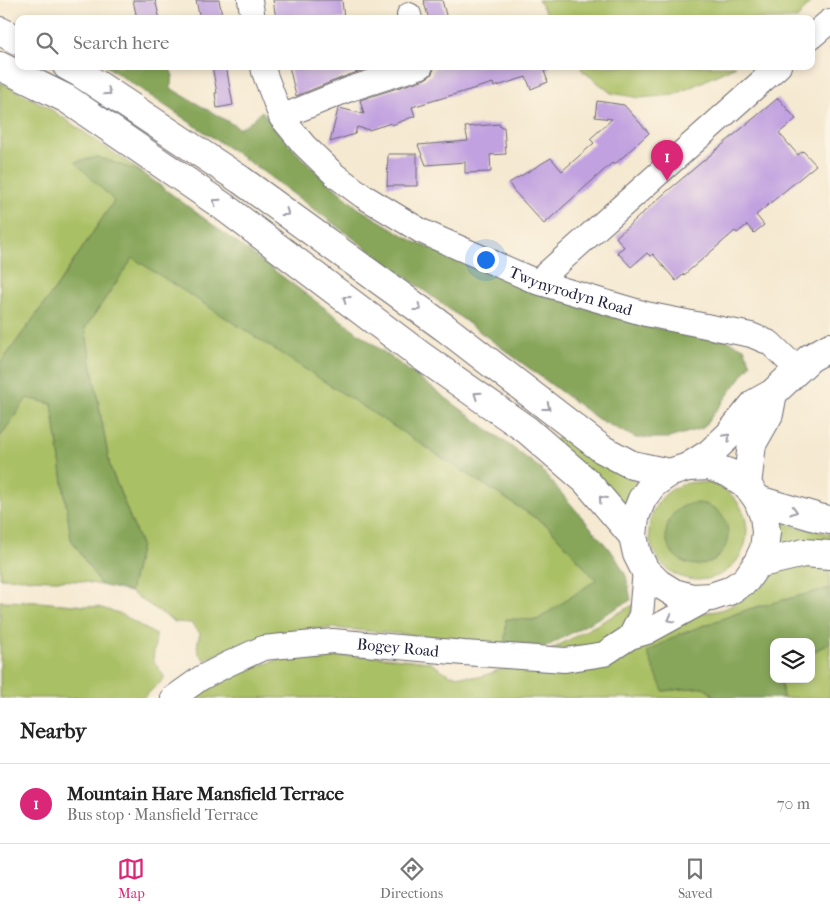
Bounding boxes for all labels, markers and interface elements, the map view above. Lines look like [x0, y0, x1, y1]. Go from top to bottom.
search box [15, 15, 815, 70]
icon: search [33, 29, 61, 57]
text: Search here [73, 32, 169, 54]
one-way arrow [103, 86, 112, 95]
pin: 1 [651, 140, 683, 181]
one-way arrow [212, 199, 222, 208]
one-way arrow [280, 207, 290, 216]
your location [473, 247, 499, 273]
street label: Twynyrodyn Road [506, 262, 635, 320]
one-way arrow [343, 297, 352, 305]
one-way arrow [412, 302, 422, 311]
one-way arrow [473, 392, 483, 401]
one-way arrow [541, 401, 551, 410]
one-way arrow [721, 433, 730, 442]
one-way arrow [599, 496, 607, 505]
one-way arrow [789, 505, 797, 515]
one-way arrow [667, 613, 676, 623]
street label: Bogey Road [356, 634, 440, 661]
map controls [770, 638, 815, 683]
button: layers [770, 638, 815, 683]
text: Nearby [20, 719, 86, 743]
text: Mountain Hare Mansfield Terrace [67, 783, 344, 805]
text: 1 [33, 794, 39, 813]
text: 70 m [777, 794, 810, 813]
text: Bus stop · Mansfield Terrace [67, 805, 258, 824]
tab: Map [117, 855, 145, 902]
tab: Directions [380, 855, 443, 902]
tab: Saved [678, 855, 713, 902]

